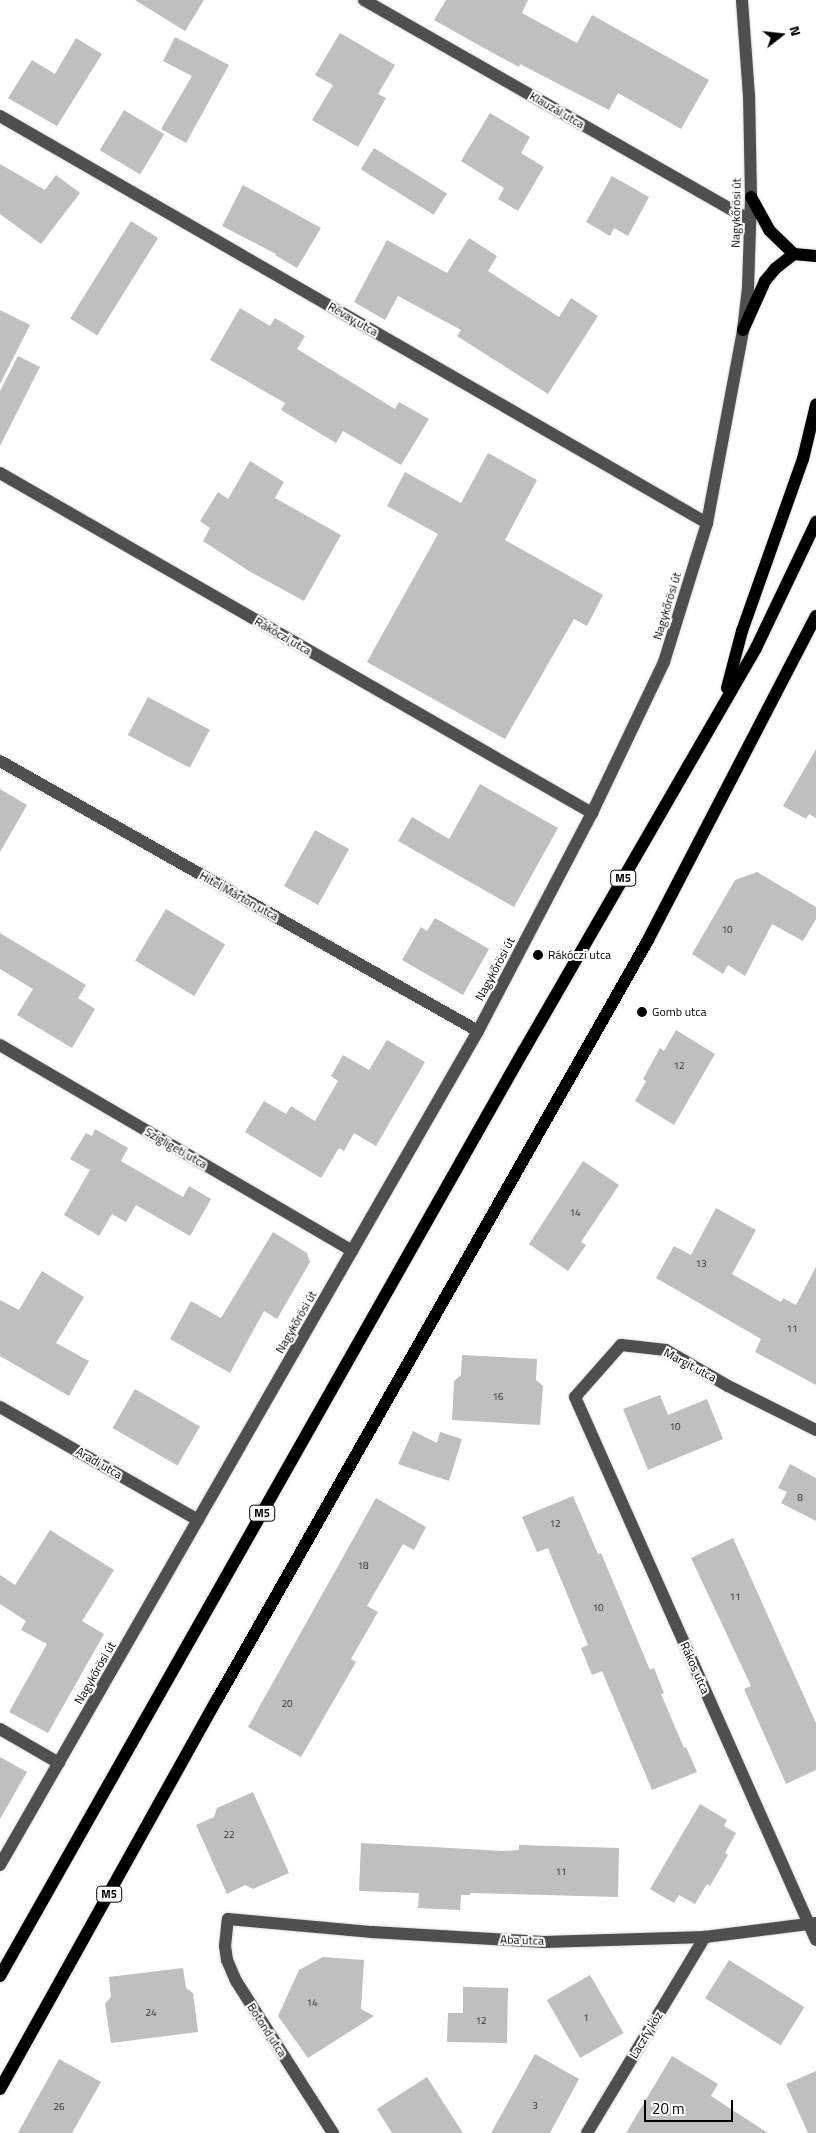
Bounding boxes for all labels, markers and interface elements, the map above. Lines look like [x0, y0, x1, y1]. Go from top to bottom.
north arrow [756, 10, 806, 60]
text: N [784, 23, 807, 38]
street label: Klauzál utca [527, 89, 587, 131]
street label: Nagykőrösi út [728, 178, 744, 248]
street label: Révay utca [326, 299, 380, 339]
street label: Nagykőrösi út [650, 571, 684, 641]
street label: Rákóczi utca [252, 614, 314, 658]
street label: Hitel Márton utca [197, 868, 281, 924]
road number: M5 [609, 870, 637, 886]
house number: 10 [721, 924, 733, 936]
street label: Nagykőrösi út [472, 935, 518, 1003]
place label: Rákóczi utca [548, 948, 611, 962]
marker: Rákóczi utca [532, 949, 544, 961]
place label: Gomb utca [652, 1005, 707, 1019]
marker: Gomb utca [636, 1006, 648, 1018]
house number: 12 [673, 1060, 685, 1072]
street label: Szigligeti utca [142, 1124, 210, 1172]
house number: 14 [569, 1207, 581, 1219]
house number: 13 [695, 1258, 707, 1270]
street label: Nagykőrösi út [272, 1288, 320, 1356]
house number: 11 [786, 1323, 798, 1335]
street label: Margit utca [661, 1345, 719, 1385]
house number: 16 [492, 1391, 504, 1403]
house number: 10 [669, 1421, 681, 1433]
street label: Aradi utca [73, 1444, 125, 1482]
house number: 8 [797, 1492, 803, 1504]
road number: M5 [248, 1505, 276, 1522]
house number: 12 [549, 1518, 561, 1530]
house number: 18 [357, 1560, 369, 1572]
house number: 11 [729, 1591, 741, 1603]
house number: 10 [592, 1602, 604, 1614]
street label: Nagykőrösi út [71, 1639, 119, 1707]
street label: Rákos utca [677, 1640, 713, 1696]
house number: 20 [281, 1698, 293, 1710]
house number: 22 [223, 1829, 235, 1841]
house number: 11 [555, 1866, 567, 1878]
road number: M5 [95, 1886, 123, 1902]
street label: Aba utca [500, 1932, 544, 1948]
house number: 14 [306, 1997, 318, 2009]
street label: Botond utca [244, 2000, 290, 2060]
house number: 24 [145, 2007, 157, 2019]
street label: Laczfy köz [626, 2009, 666, 2061]
house number: 1 [583, 2012, 589, 2024]
house number: 12 [475, 2015, 487, 2027]
scale bar [646, 2090, 735, 2122]
text: 20 m [652, 2097, 685, 2120]
house number: 3 [532, 2100, 538, 2112]
house number: 26 [53, 2101, 65, 2113]

